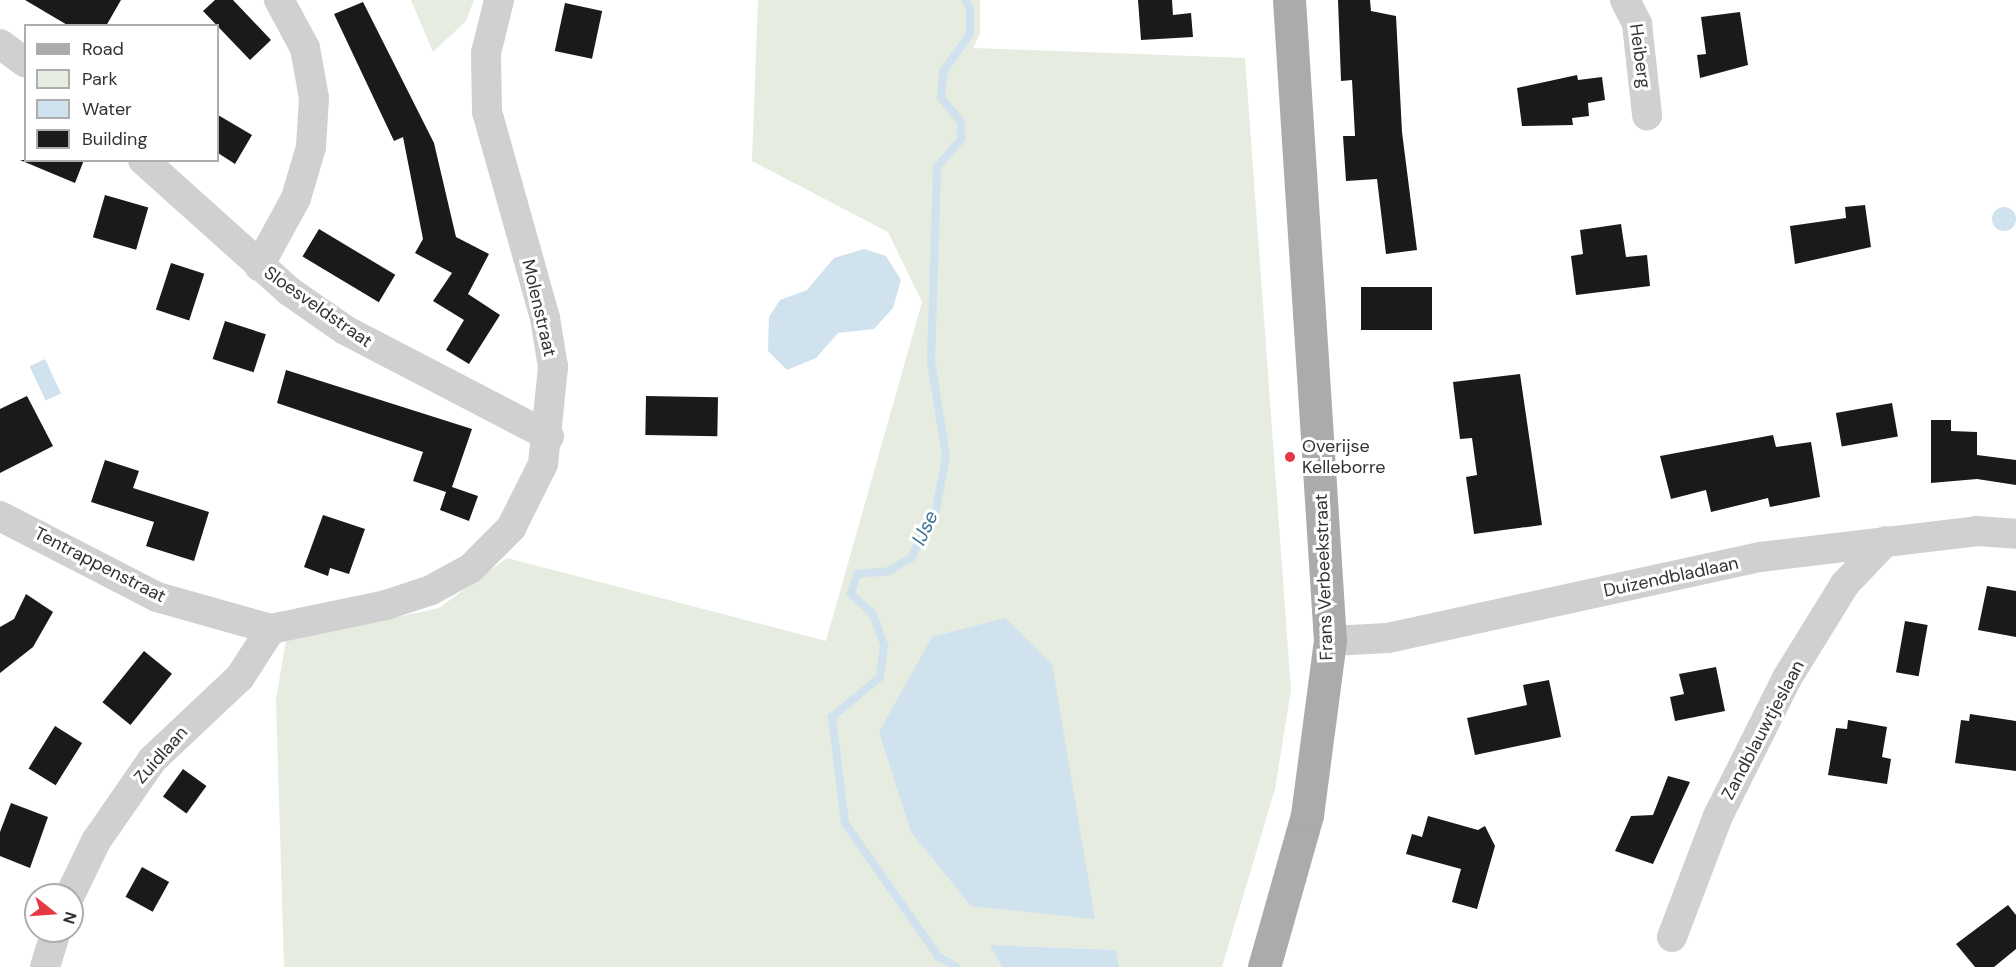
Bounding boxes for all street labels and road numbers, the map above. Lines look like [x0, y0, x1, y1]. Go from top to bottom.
street label: Heiberg [1625, 22, 1655, 90]
street label: Molenstraat [517, 257, 561, 359]
street label: Sloesveldstraat [260, 262, 376, 352]
street label: Frans Verbeekstraat [1310, 493, 1338, 661]
street label: Tentrappenstraat [31, 523, 169, 607]
street label: Duizendbladlaan [1602, 552, 1740, 602]
street label: Zandblauwtjeslaan [1717, 657, 1809, 803]
street label: Zuidlaan [130, 722, 192, 788]

